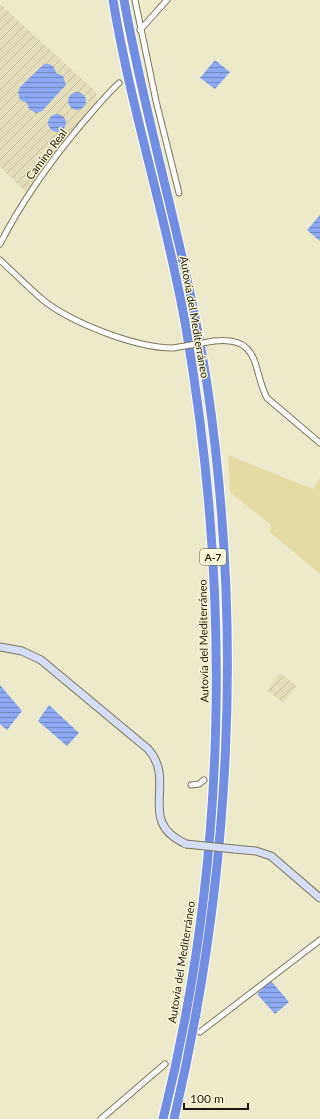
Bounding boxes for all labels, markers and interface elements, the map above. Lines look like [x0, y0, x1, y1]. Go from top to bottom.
street label: Camino Real [23, 126, 69, 182]
street label: Autovía del Mediterráneo [178, 255, 212, 379]
road number: A-7 [200, 549, 226, 565]
street label: Autovía del Mediterráneo [195, 579, 211, 703]
street label: Autovía del Mediterráneo [165, 900, 197, 1024]
scale bar [184, 1085, 248, 1111]
text: 100 m [190, 1091, 224, 1106]

